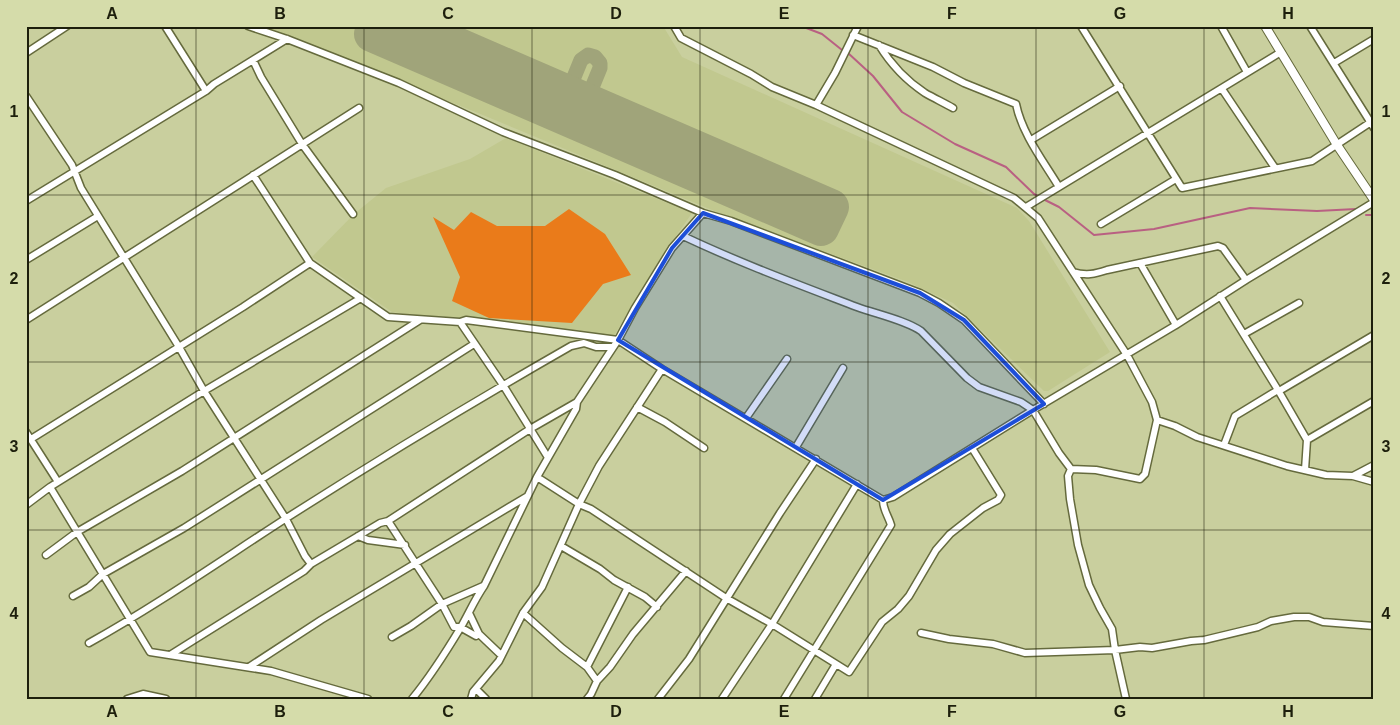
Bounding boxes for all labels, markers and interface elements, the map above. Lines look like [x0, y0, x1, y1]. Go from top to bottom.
text: A [106, 5, 118, 22]
text: B [274, 5, 286, 22]
text: C [442, 5, 454, 22]
text: D [610, 5, 622, 22]
text: E [779, 5, 790, 22]
text: F [947, 5, 957, 22]
text: G [1114, 5, 1126, 22]
text: H [1282, 5, 1294, 22]
text: 1 [10, 103, 19, 120]
text: 1 [1382, 103, 1391, 120]
text: 2 [10, 270, 19, 287]
text: 2 [1382, 270, 1391, 287]
text: 3 [10, 438, 19, 455]
text: 3 [1382, 438, 1391, 455]
text: 4 [10, 605, 19, 622]
text: 4 [1382, 605, 1391, 622]
text: A [106, 703, 118, 720]
text: B [274, 703, 286, 720]
text: C [442, 703, 454, 720]
text: D [610, 703, 622, 720]
text: E [779, 703, 790, 720]
text: F [947, 703, 957, 720]
text: G [1114, 703, 1126, 720]
text: H [1282, 703, 1294, 720]

